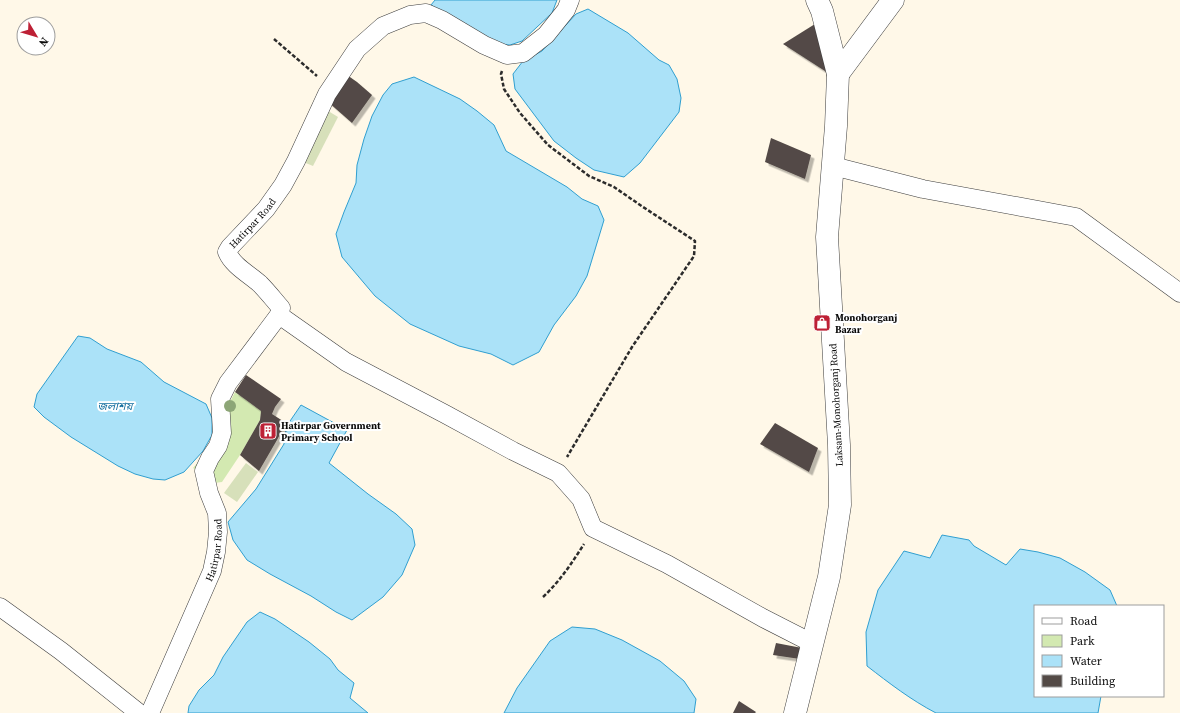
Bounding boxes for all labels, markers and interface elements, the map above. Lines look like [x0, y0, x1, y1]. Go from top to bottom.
north arrow [16, 16, 56, 56]
text: N [35, 34, 52, 50]
street label: Hatirpar Road [226, 195, 278, 251]
place label: Monohorganj Bazar [835, 311, 897, 336]
shop icon: Monohorganj Bazar [812, 313, 832, 333]
street label: Laksam-Monohorganj Road [826, 343, 846, 467]
water label: জলাশয় [98, 399, 135, 414]
place label: Hatirpar Government Primary School [281, 419, 381, 444]
building icon: Hatirpar Government Primary School [258, 421, 278, 441]
street label: Hatirpar Road [202, 518, 225, 583]
legend [1034, 605, 1164, 697]
text: Road [1070, 613, 1097, 629]
text: Park [1070, 633, 1095, 649]
text: Water [1070, 653, 1102, 669]
text: Building [1070, 673, 1115, 689]

